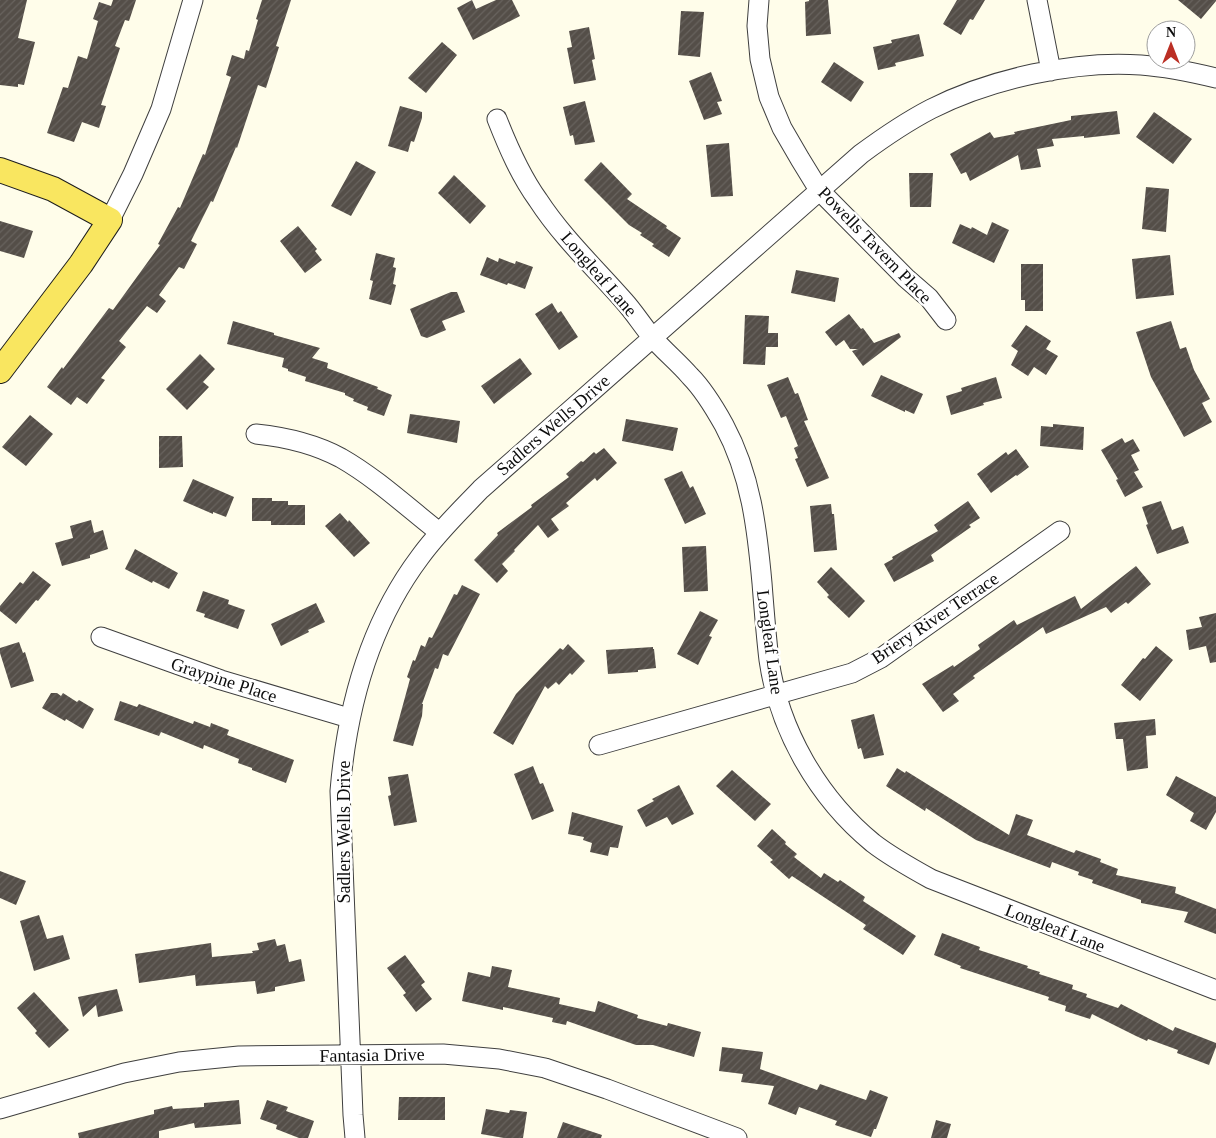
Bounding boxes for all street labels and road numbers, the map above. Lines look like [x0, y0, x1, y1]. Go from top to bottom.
street label: Powells Tavern Place [814, 183, 936, 307]
street label: Longleaf Lane [557, 228, 641, 320]
street label: Sadlers Wells Drive [492, 370, 614, 480]
street label: Briery River Terrace [868, 568, 1002, 668]
street label: Longleaf Lane [753, 588, 787, 696]
street label: Graypine Place [168, 653, 280, 707]
street label: Sadlers Wells Drive [334, 760, 354, 904]
street label: Longleaf Lane [1002, 900, 1108, 956]
street label: Fantasia Drive [319, 1044, 425, 1066]

